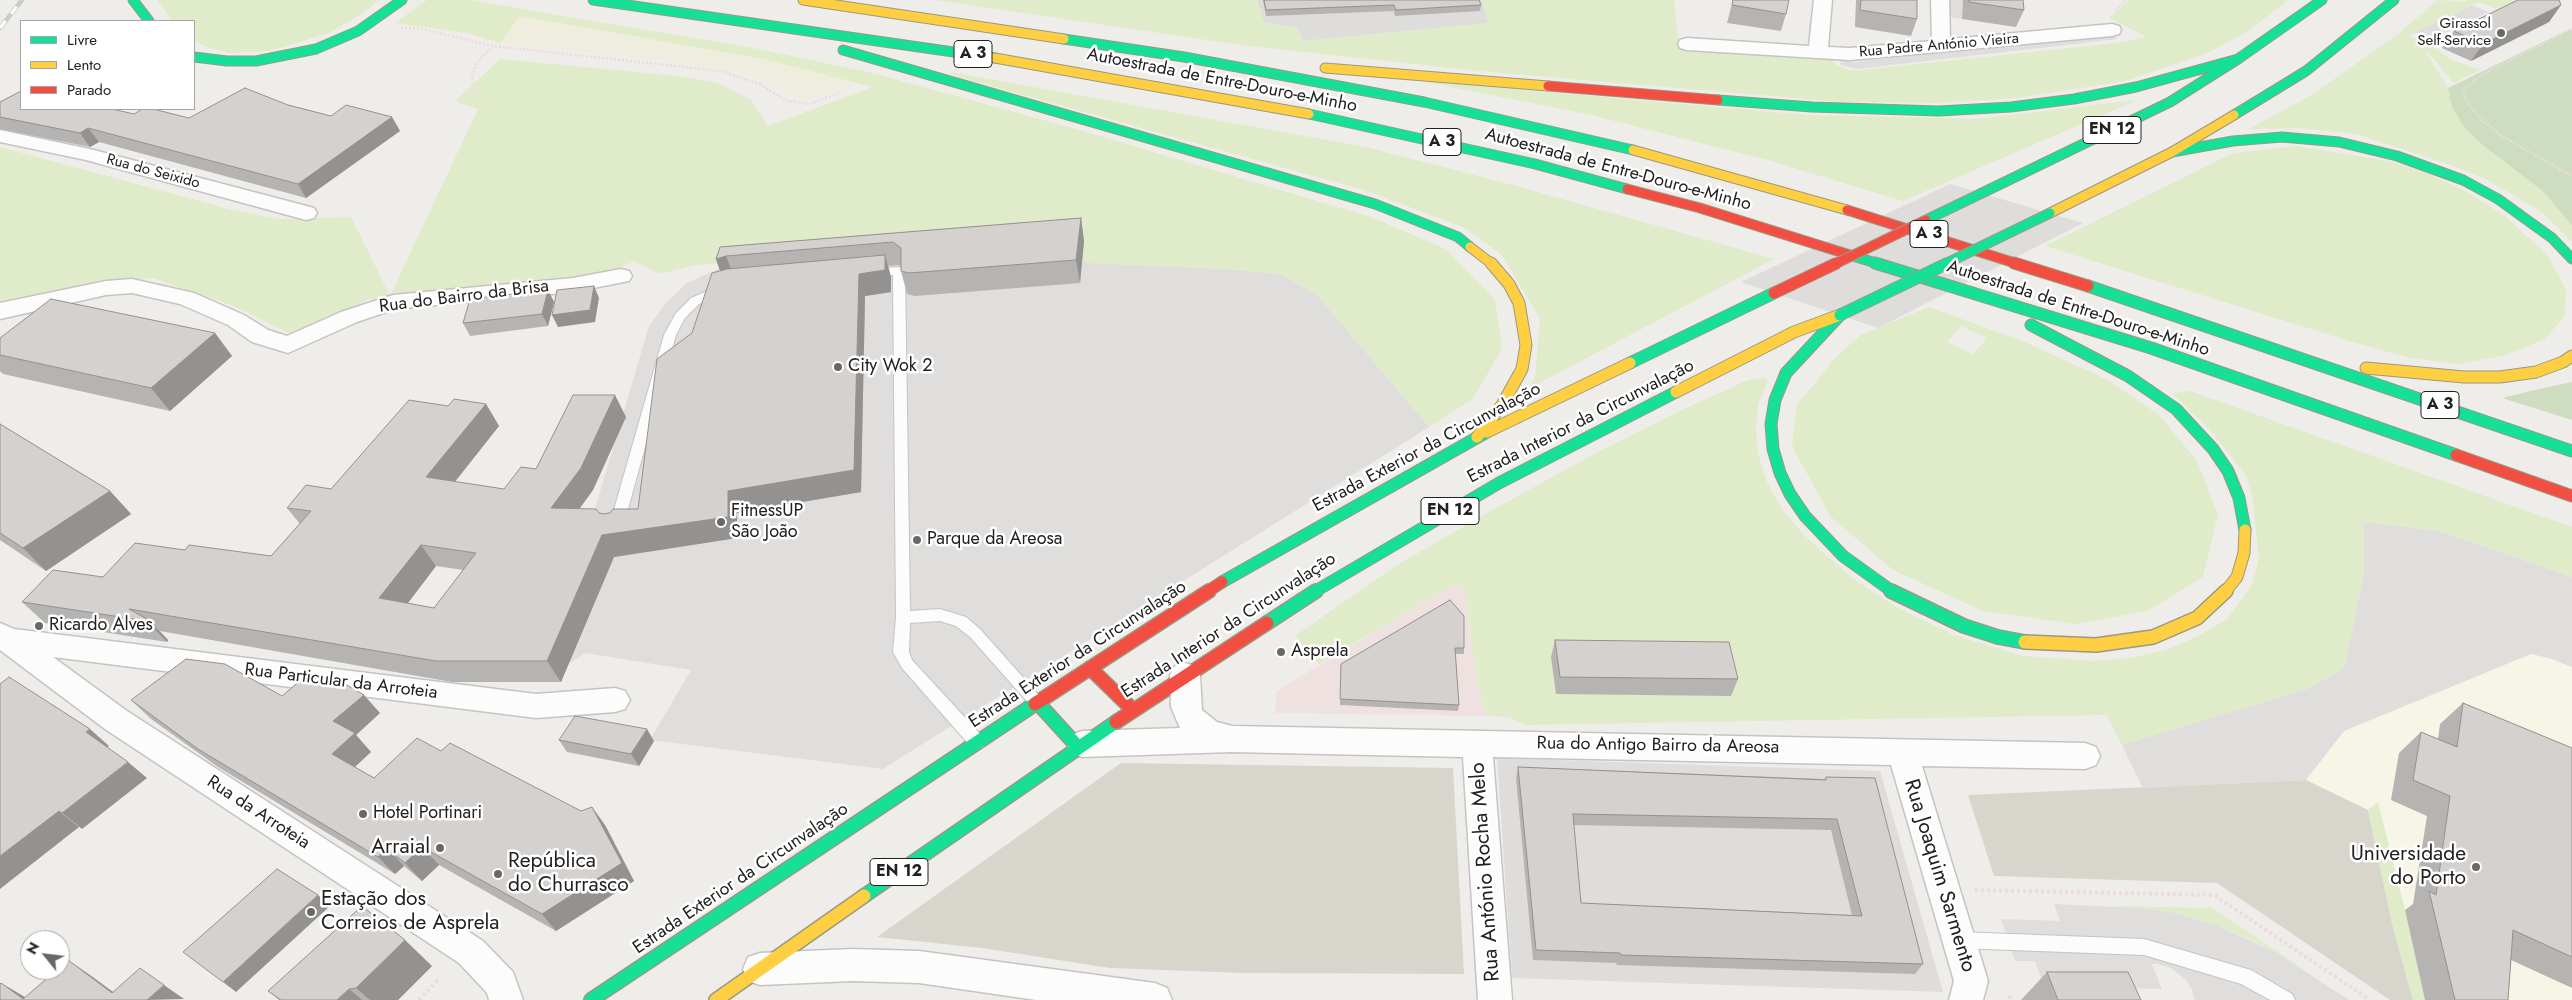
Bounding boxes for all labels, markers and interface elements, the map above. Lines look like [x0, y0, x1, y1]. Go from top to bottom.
place label: Girassol Self-Service [2417, 15, 2491, 50]
legend [20, 20, 195, 110]
marker: Girassol Self-Service [2495, 27, 2507, 39]
text: Livre [67, 29, 97, 51]
street label: Rua Padre António Vieira [1858, 30, 2020, 62]
road number: A 3 [954, 41, 992, 68]
street label: Autoestrada de Entre-Douro-e-Minho [1085, 44, 1359, 118]
text: Lento [67, 54, 101, 76]
text: Parado [67, 79, 111, 101]
road number: EN 12 [2083, 116, 2141, 144]
street label: Autoestrada de Entre-Douro-e-Minho [1483, 124, 1753, 216]
road number: A 3 [1423, 128, 1461, 156]
street label: Rua do Seixido [104, 151, 202, 193]
road number: A 3 [1910, 220, 1948, 248]
street label: Autoestrada de Entre-Douro-e-Minho [1944, 256, 2212, 362]
street label: Rua do Bairro da Brisa [378, 276, 550, 318]
street label: Estrada Interior da Circunvalação [1464, 355, 1698, 489]
place label: City Wok 2 [848, 356, 932, 378]
marker: City Wok 2 [832, 361, 844, 373]
street label: Estrada Exterior da Circunvalação [1309, 379, 1545, 517]
road number: A 3 [2421, 392, 2459, 418]
road number: EN 12 [1421, 498, 1479, 524]
place label: FitnessUP São João [731, 501, 803, 544]
marker: FitnessUP São João [715, 516, 727, 528]
place label: Parque da Areosa [927, 529, 1062, 551]
marker: Parque da Areosa [911, 534, 923, 546]
street label: Estrada Interior da Circunvalação [1118, 548, 1340, 704]
street label: Estrada Exterior da Circunvalação [965, 576, 1191, 734]
place label: Ricardo Alves [49, 615, 153, 637]
marker: Ricardo Alves [33, 620, 45, 632]
place label: Asprela [1291, 641, 1348, 663]
marker: Asprela [1275, 646, 1287, 658]
street label: Rua Particular da Arroteia [243, 659, 439, 705]
street label: Rua do Antigo Bairro da Areosa [1536, 733, 1780, 759]
street label: Rua António Rocha Melo [1466, 762, 1506, 982]
street label: Rua da Arroteia [202, 772, 314, 854]
street label: Rua Joaquim Sarmento [1898, 776, 1980, 976]
street label: Estrada Exterior da Circunvalação [629, 799, 853, 959]
place label: Hotel Portinari [373, 803, 482, 825]
marker: Hotel Portinari [357, 808, 369, 820]
place label: Arraial [371, 835, 430, 861]
marker: Arraial [434, 842, 446, 854]
place label: Universidade do Porto [2351, 842, 2466, 892]
place label: República do Churrasco [508, 849, 629, 899]
road number: EN 12 [870, 859, 928, 886]
marker: Universidade do Porto [2470, 861, 2482, 873]
marker: República do Churrasco [492, 868, 504, 880]
place label: Estação dos Correios de Asprela [321, 887, 499, 937]
marker: Estação dos Correios de Asprela [305, 906, 317, 918]
north arrow [20, 930, 70, 980]
text: N [21, 938, 44, 958]

